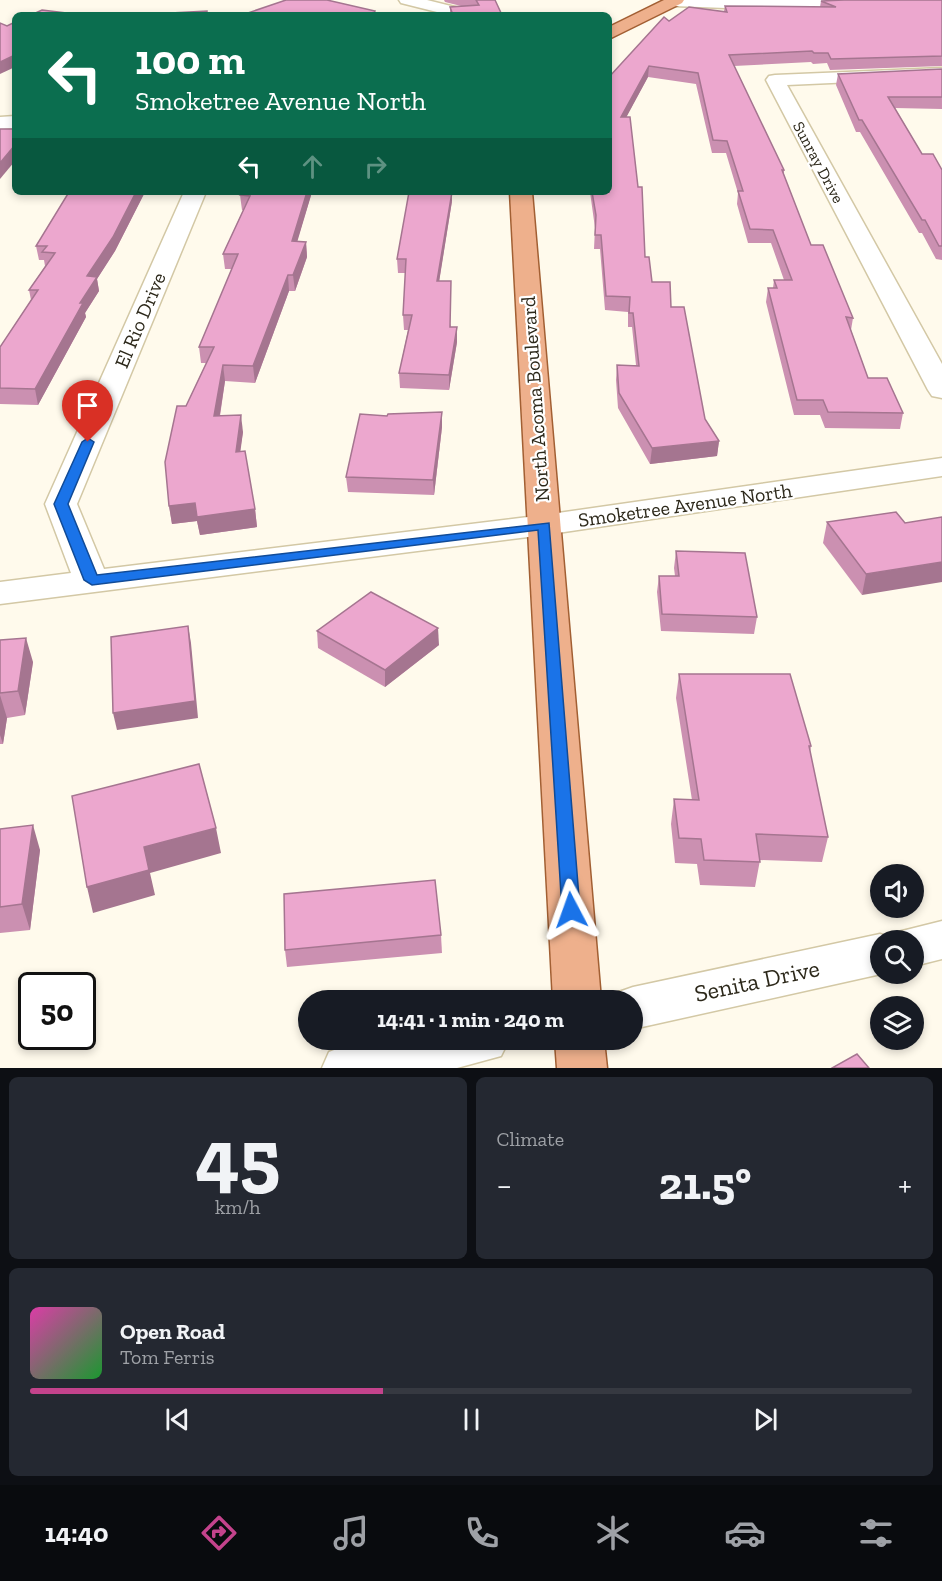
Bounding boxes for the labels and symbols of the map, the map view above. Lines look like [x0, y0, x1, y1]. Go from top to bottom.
street label: Sunray Drive [789, 118, 848, 206]
street label: El Rio Drive [109, 269, 171, 371]
street label: North Acoma Boulevard [516, 295, 554, 503]
pin [62, 380, 113, 442]
street label: Smoketree Avenue North [577, 478, 794, 532]
position arrow [539, 878, 603, 942]
street label: Senita Drive [692, 953, 822, 1008]
speed limit sign: 50 [18, 972, 96, 1050]

